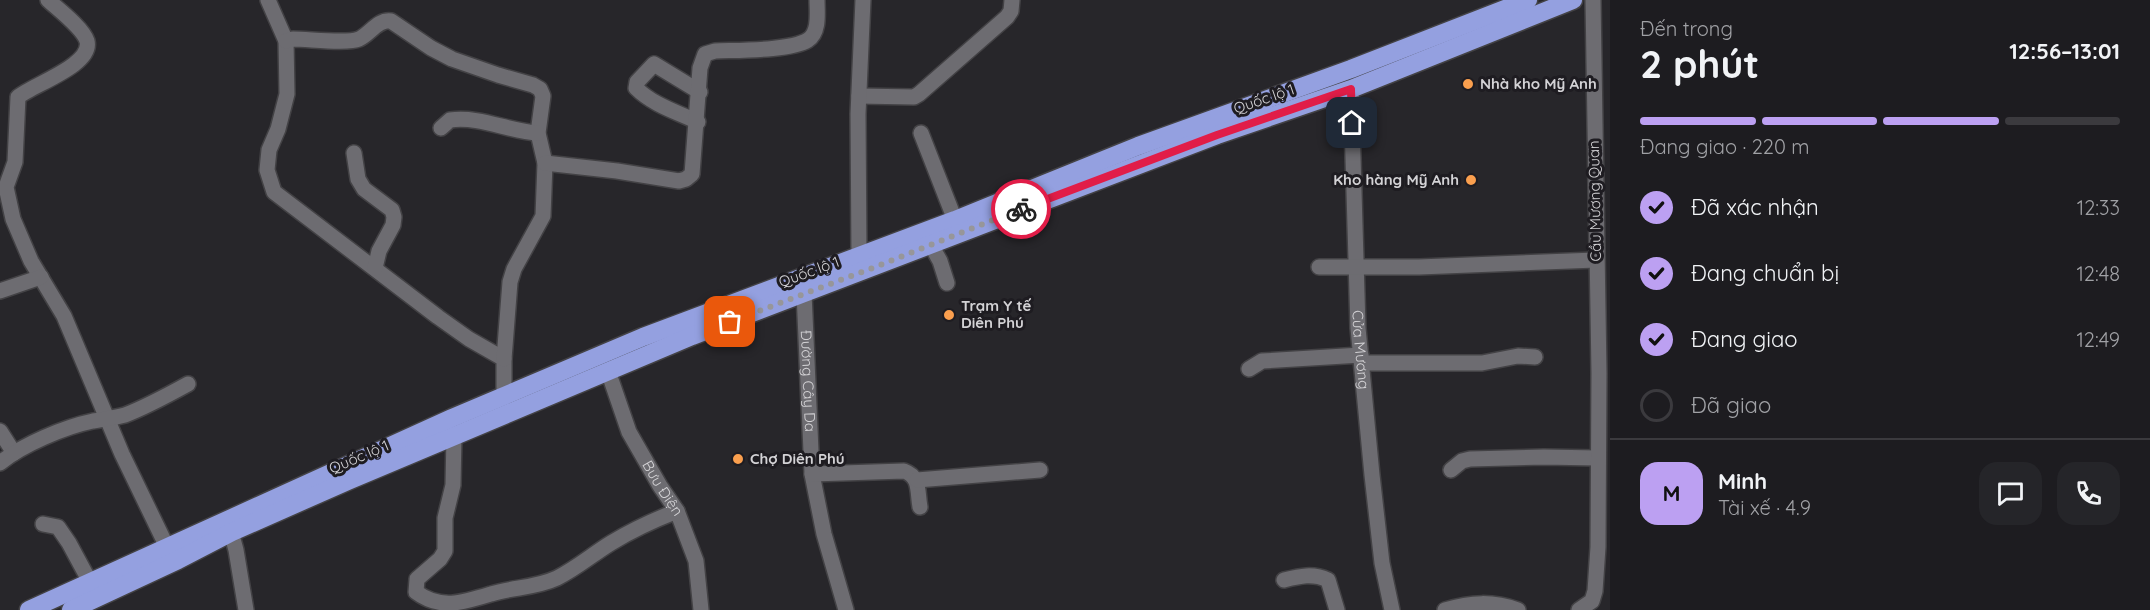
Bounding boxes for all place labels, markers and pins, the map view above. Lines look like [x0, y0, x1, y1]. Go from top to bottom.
place label: Nhà kho Mỹ Anh [1480, 74, 1597, 93]
marker: Nhà kho Mỹ Anh [1461, 77, 1475, 91]
pin [1326, 97, 1377, 148]
place label: Kho hàng Mỹ Anh [1333, 170, 1459, 189]
marker: Kho hàng Mỹ Anh [1464, 173, 1478, 187]
pin [704, 296, 755, 347]
place label: Trạm Y tế Diên Phú [961, 296, 1031, 332]
marker: Trạm Y tế Diên Phú [942, 308, 956, 322]
place label: Chợ Diên Phú [750, 449, 845, 468]
marker: Chợ Diên Phú [731, 452, 745, 466]

